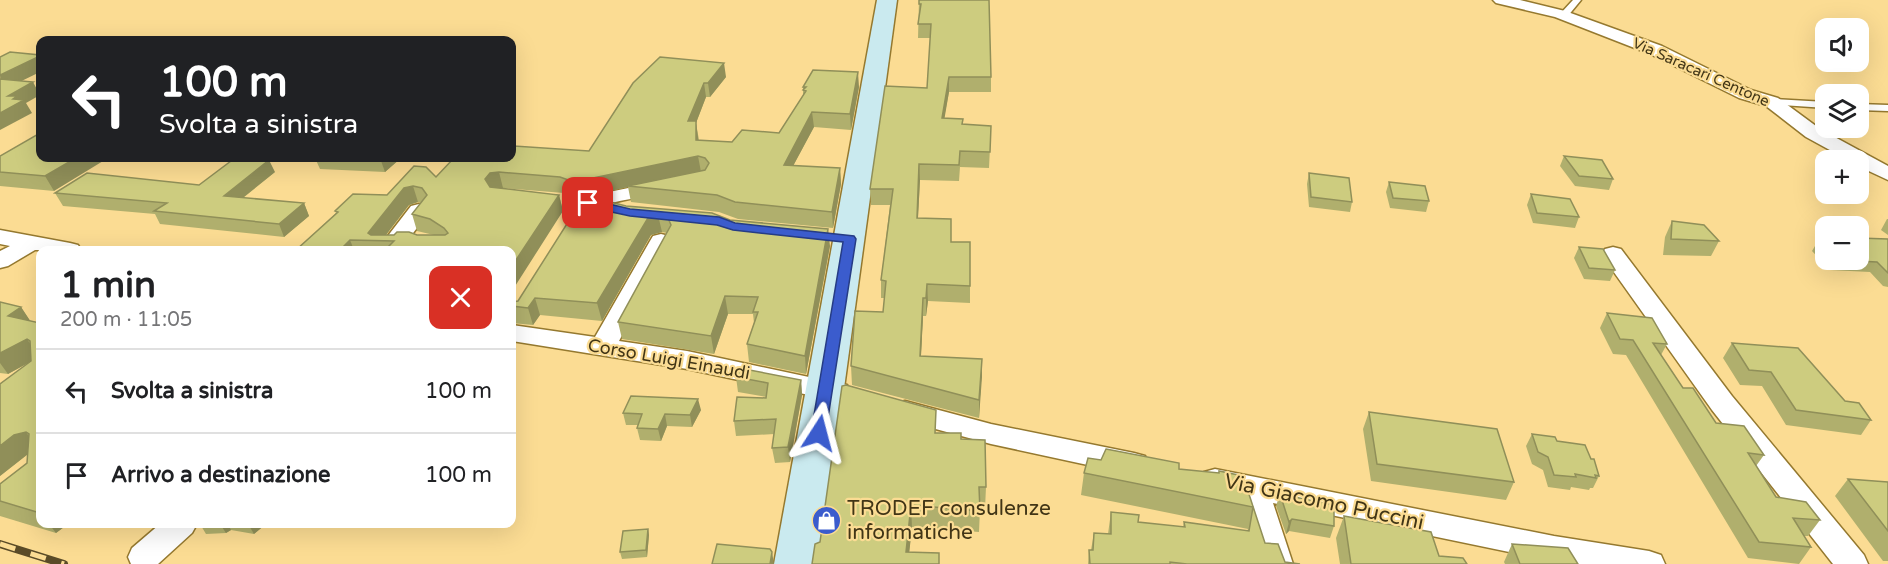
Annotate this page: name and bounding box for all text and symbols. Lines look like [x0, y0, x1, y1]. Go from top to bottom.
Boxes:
map controls [1815, 18, 1869, 270]
button: sound [1815, 18, 1869, 72]
street label: Via Saracari Centone [1630, 34, 1772, 110]
text: 100 m [159, 57, 288, 108]
icon: left [60, 60, 138, 138]
button: layers [1815, 84, 1869, 138]
text: Svolta a sinistra [159, 108, 358, 141]
button: + [1815, 150, 1869, 204]
pin [562, 177, 613, 228]
icon: arrive [571, 186, 604, 219]
button: − [1815, 216, 1869, 270]
text: 1 min [60, 264, 156, 307]
button: close [429, 266, 492, 329]
text: 200 m · 11:05 [60, 308, 192, 332]
street label: Corso Luigi Einaudi [586, 334, 752, 384]
icon: left [60, 375, 93, 408]
text: Svolta a sinistra [111, 378, 273, 404]
text: 100 m [425, 378, 492, 404]
position arrow [787, 401, 851, 465]
icon: arrive [60, 459, 93, 492]
text: Arrivo a destinazione [111, 462, 330, 488]
text: 100 m [425, 462, 492, 488]
street label: Via Giacomo Puccini [1222, 469, 1426, 535]
place label: TRODEF consulenze informatiche [847, 496, 1051, 545]
shop icon: TRODEF consulenze informatiche [810, 504, 842, 536]

